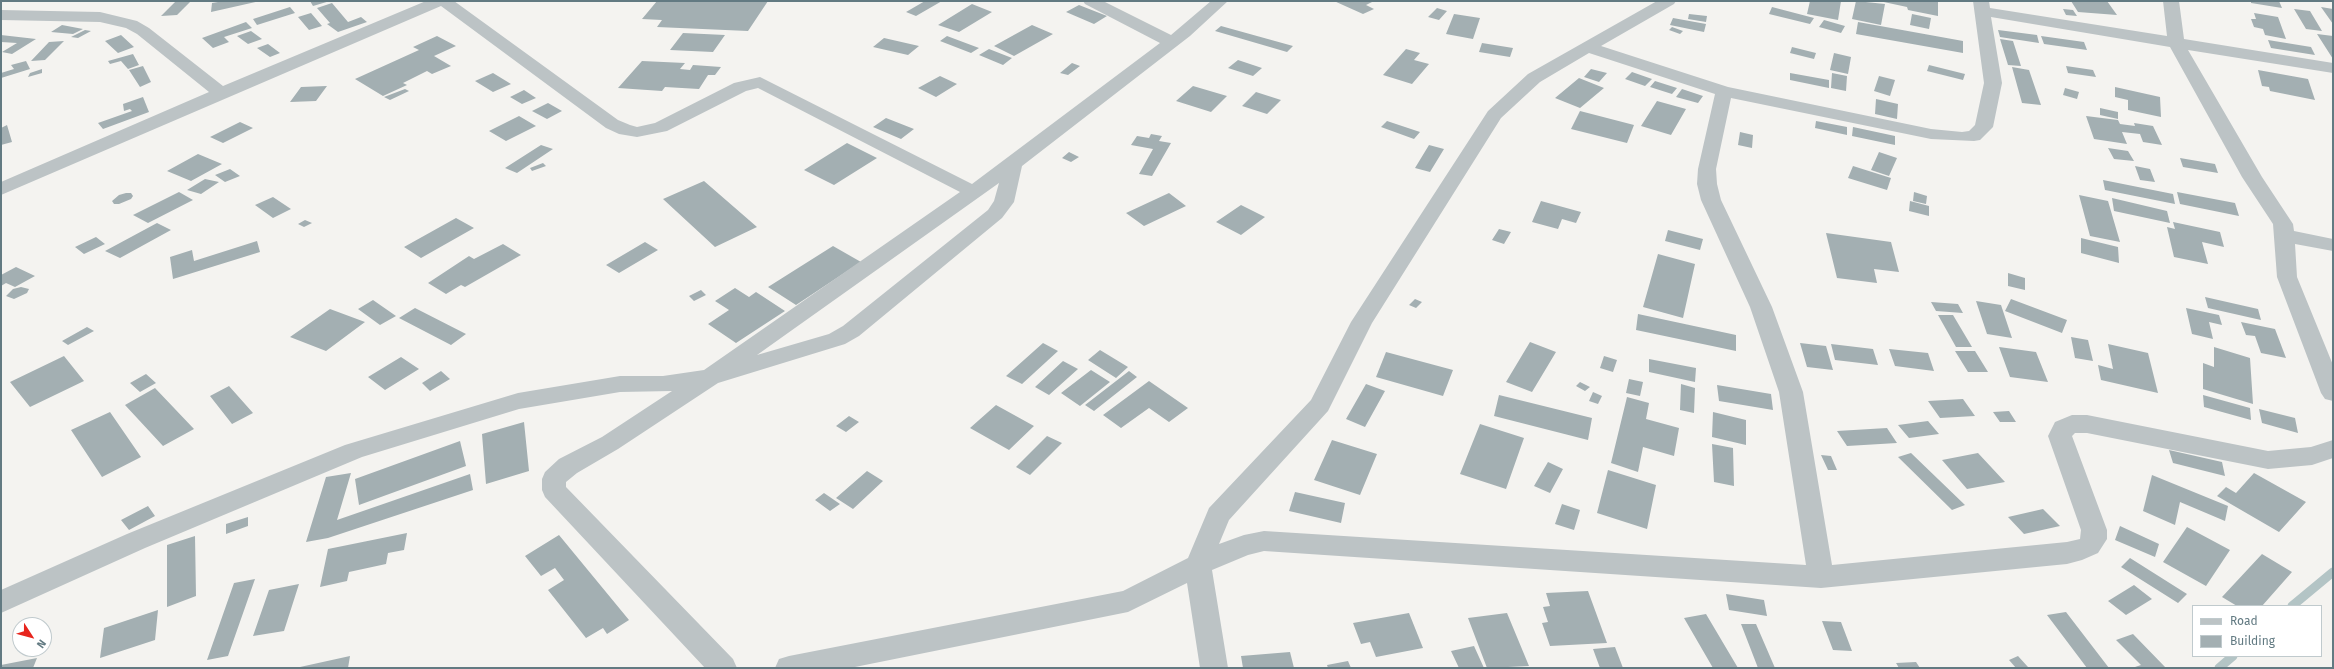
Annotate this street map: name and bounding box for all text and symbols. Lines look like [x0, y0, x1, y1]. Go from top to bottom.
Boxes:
legend [2192, 605, 2322, 657]
text: Road [2230, 614, 2258, 628]
north arrow [12, 617, 52, 657]
text: Building [2230, 634, 2275, 648]
text: N [34, 637, 49, 651]

